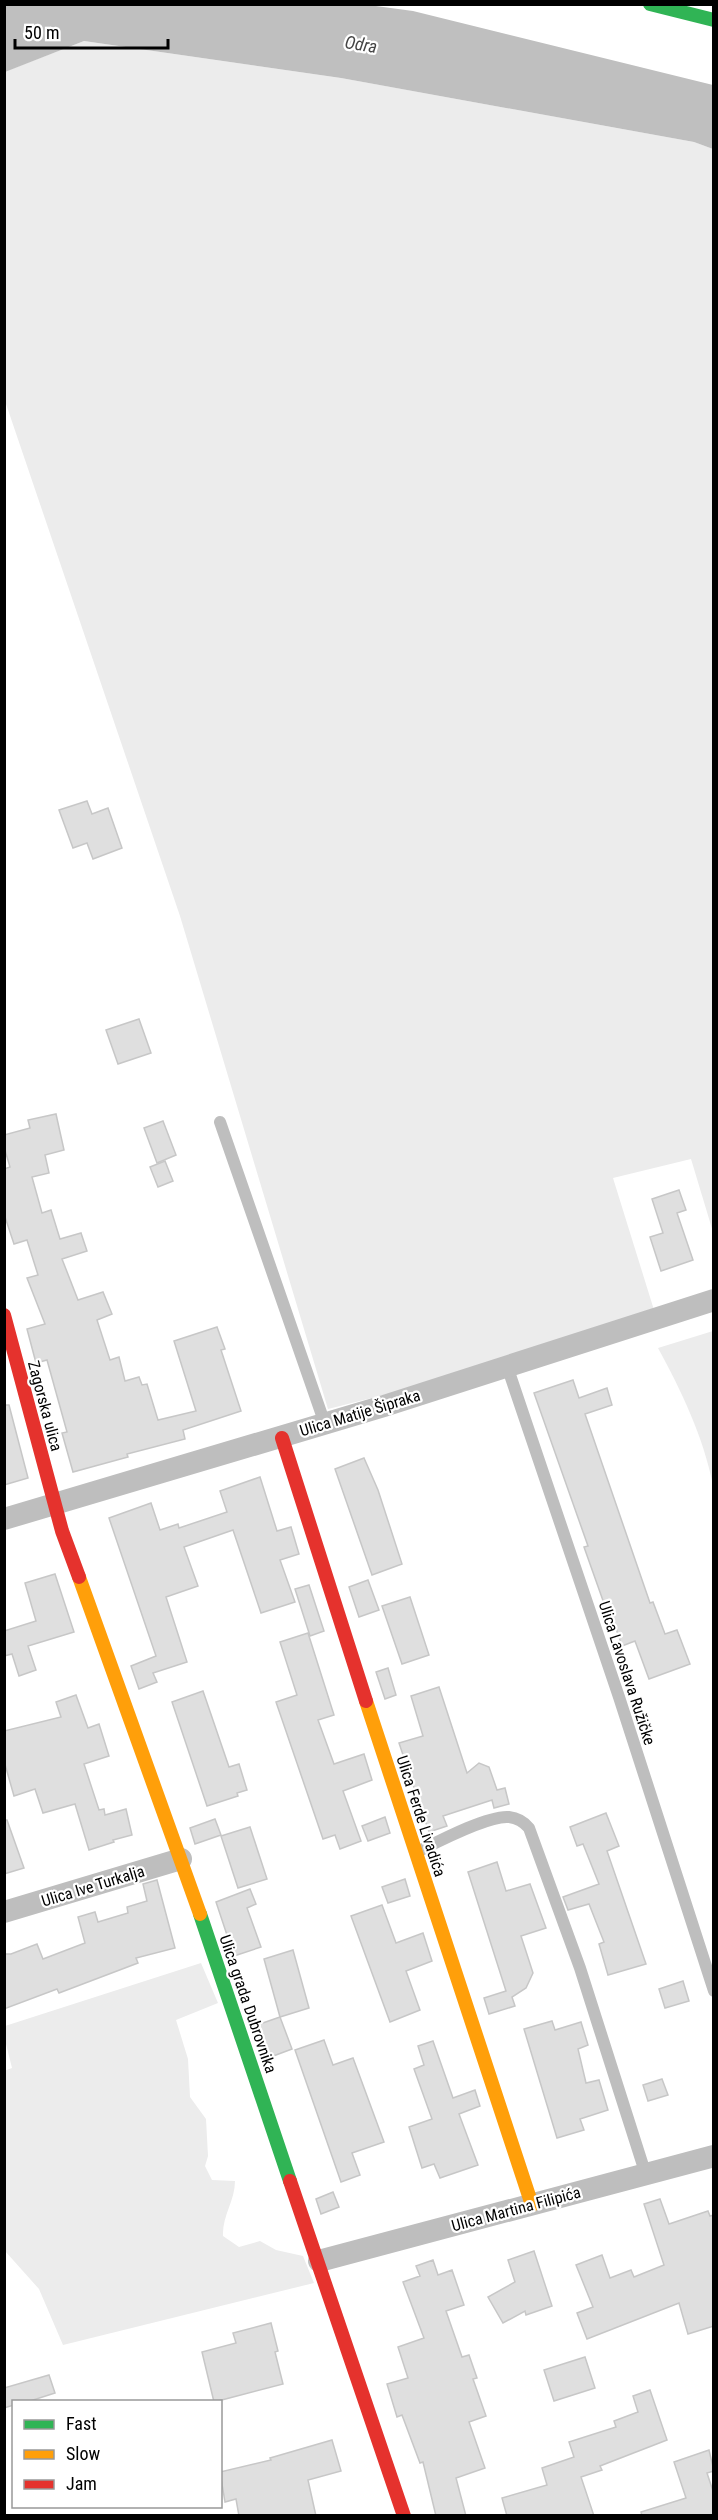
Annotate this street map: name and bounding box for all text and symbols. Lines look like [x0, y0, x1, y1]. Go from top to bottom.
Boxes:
scale bar [15, 12, 168, 50]
text: 50 m [24, 22, 59, 43]
water label: Odra [343, 31, 379, 57]
street label: Zagorska ulica [24, 1359, 66, 1453]
street label: Ulica Matije Šipraka [297, 1386, 423, 1440]
street label: Ulica Lavoslava Ružičke [595, 1599, 659, 1747]
street label: Ulica Ferde Livadića [392, 1753, 450, 1879]
street label: Ulica Ive Turkalja [39, 1861, 147, 1911]
street label: Ulica grada Dubrovnika [215, 1932, 281, 2076]
street label: Ulica Martina Filipića [449, 2183, 583, 2235]
legend [12, 2400, 222, 2508]
text: Fast [66, 2413, 97, 2434]
text: Slow [66, 2443, 101, 2464]
text: Jam [66, 2473, 97, 2494]

